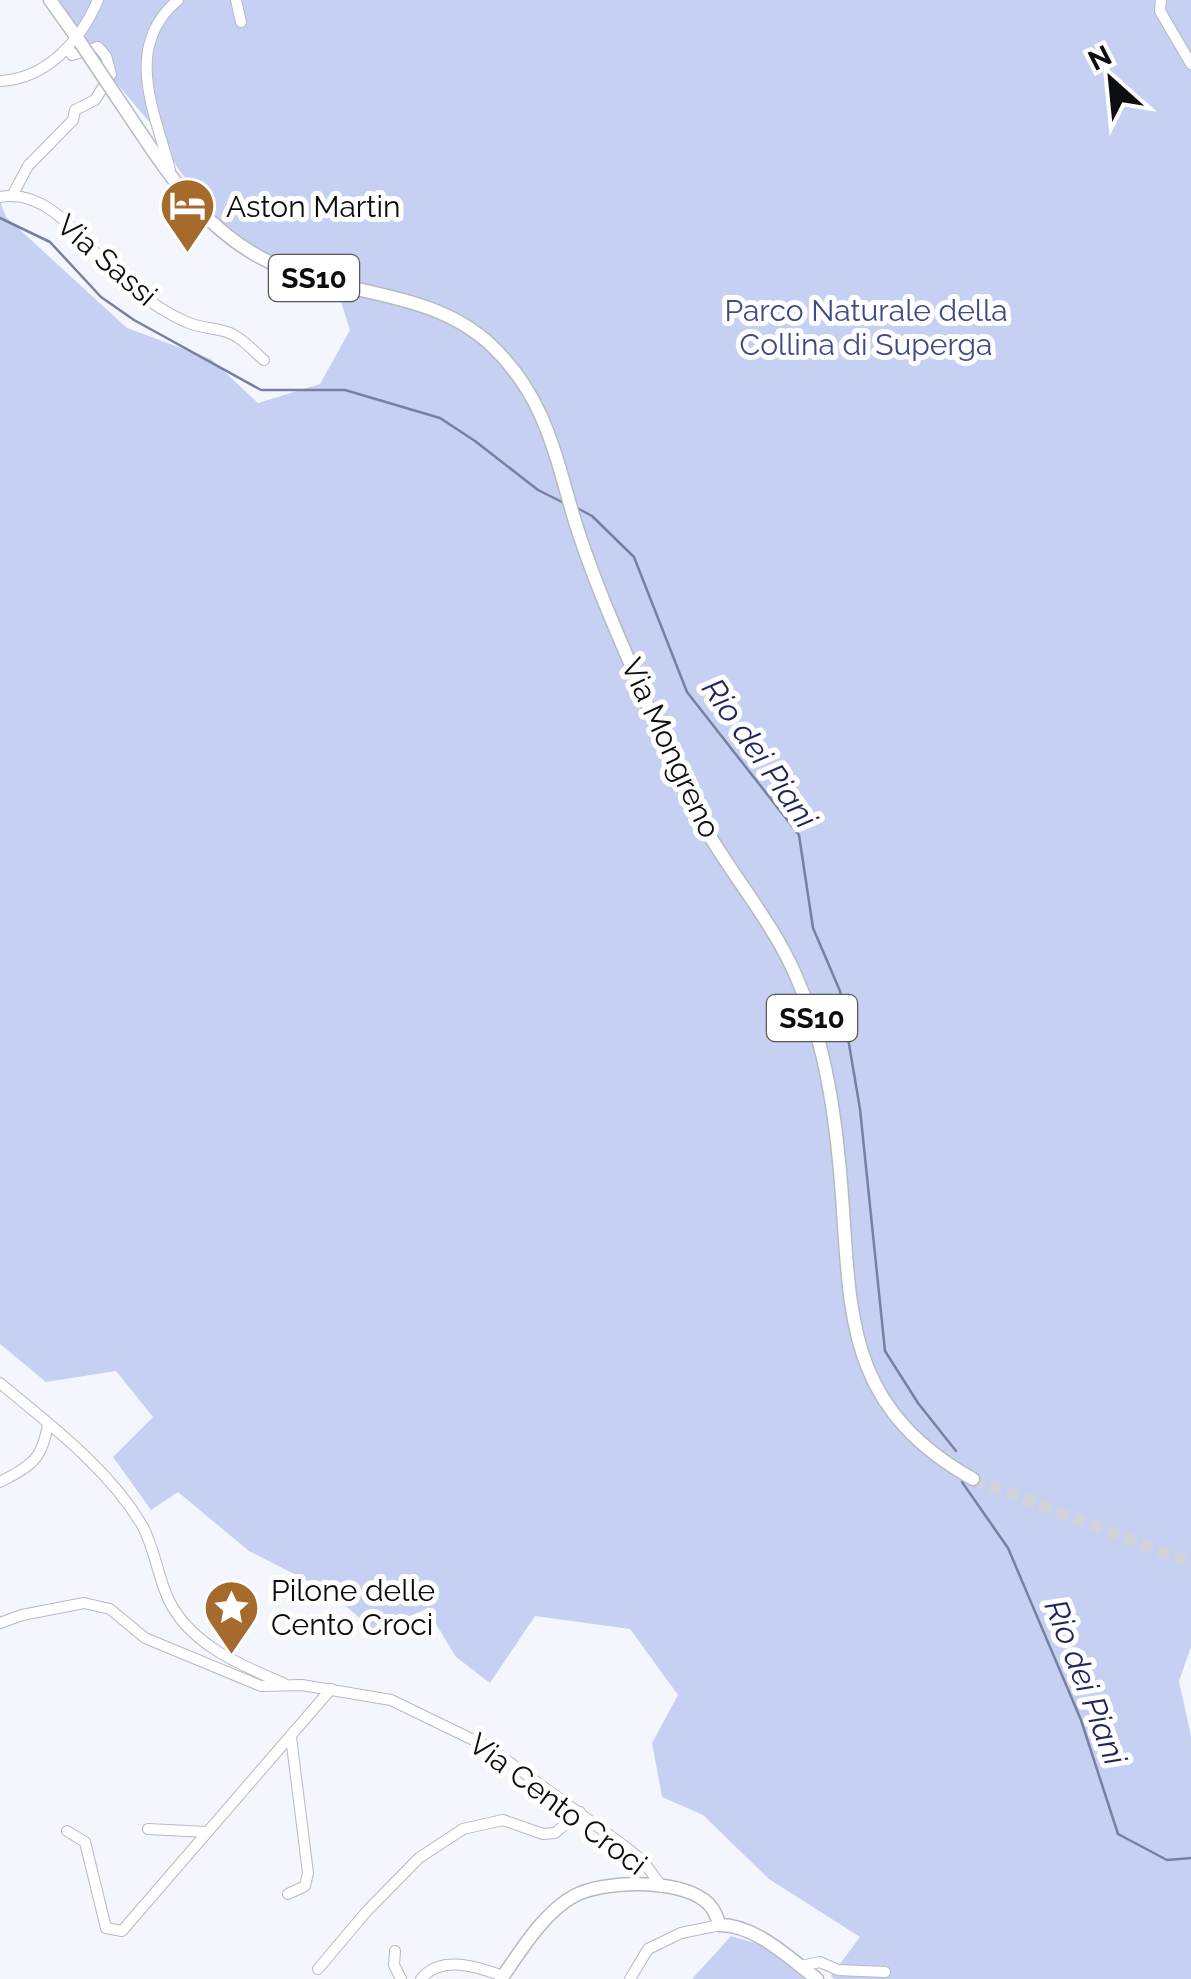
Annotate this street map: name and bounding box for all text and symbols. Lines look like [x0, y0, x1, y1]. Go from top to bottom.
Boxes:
north arrow [1061, 30, 1161, 130]
text: N [1083, 39, 1117, 78]
hotel icon: Aston Martin [157, 176, 217, 255]
place label: Aston Martin [226, 189, 400, 224]
street label: Via Sassi [50, 207, 164, 313]
road number: SS10 [269, 255, 359, 301]
park label: Parco Naturale della Collina di Superga [725, 293, 1008, 362]
street label: Via Mongreno [614, 653, 728, 843]
water label: Rio dei Piani [695, 671, 826, 836]
road number: SS10 [767, 995, 857, 1041]
place label: Pilone delle Cento Croci [271, 1573, 435, 1642]
place icon: Pilone delle Cento Croci [202, 1577, 262, 1656]
water label: Rio dei Piani [1038, 1594, 1135, 1771]
street label: Via Cento Croci [462, 1726, 654, 1882]

